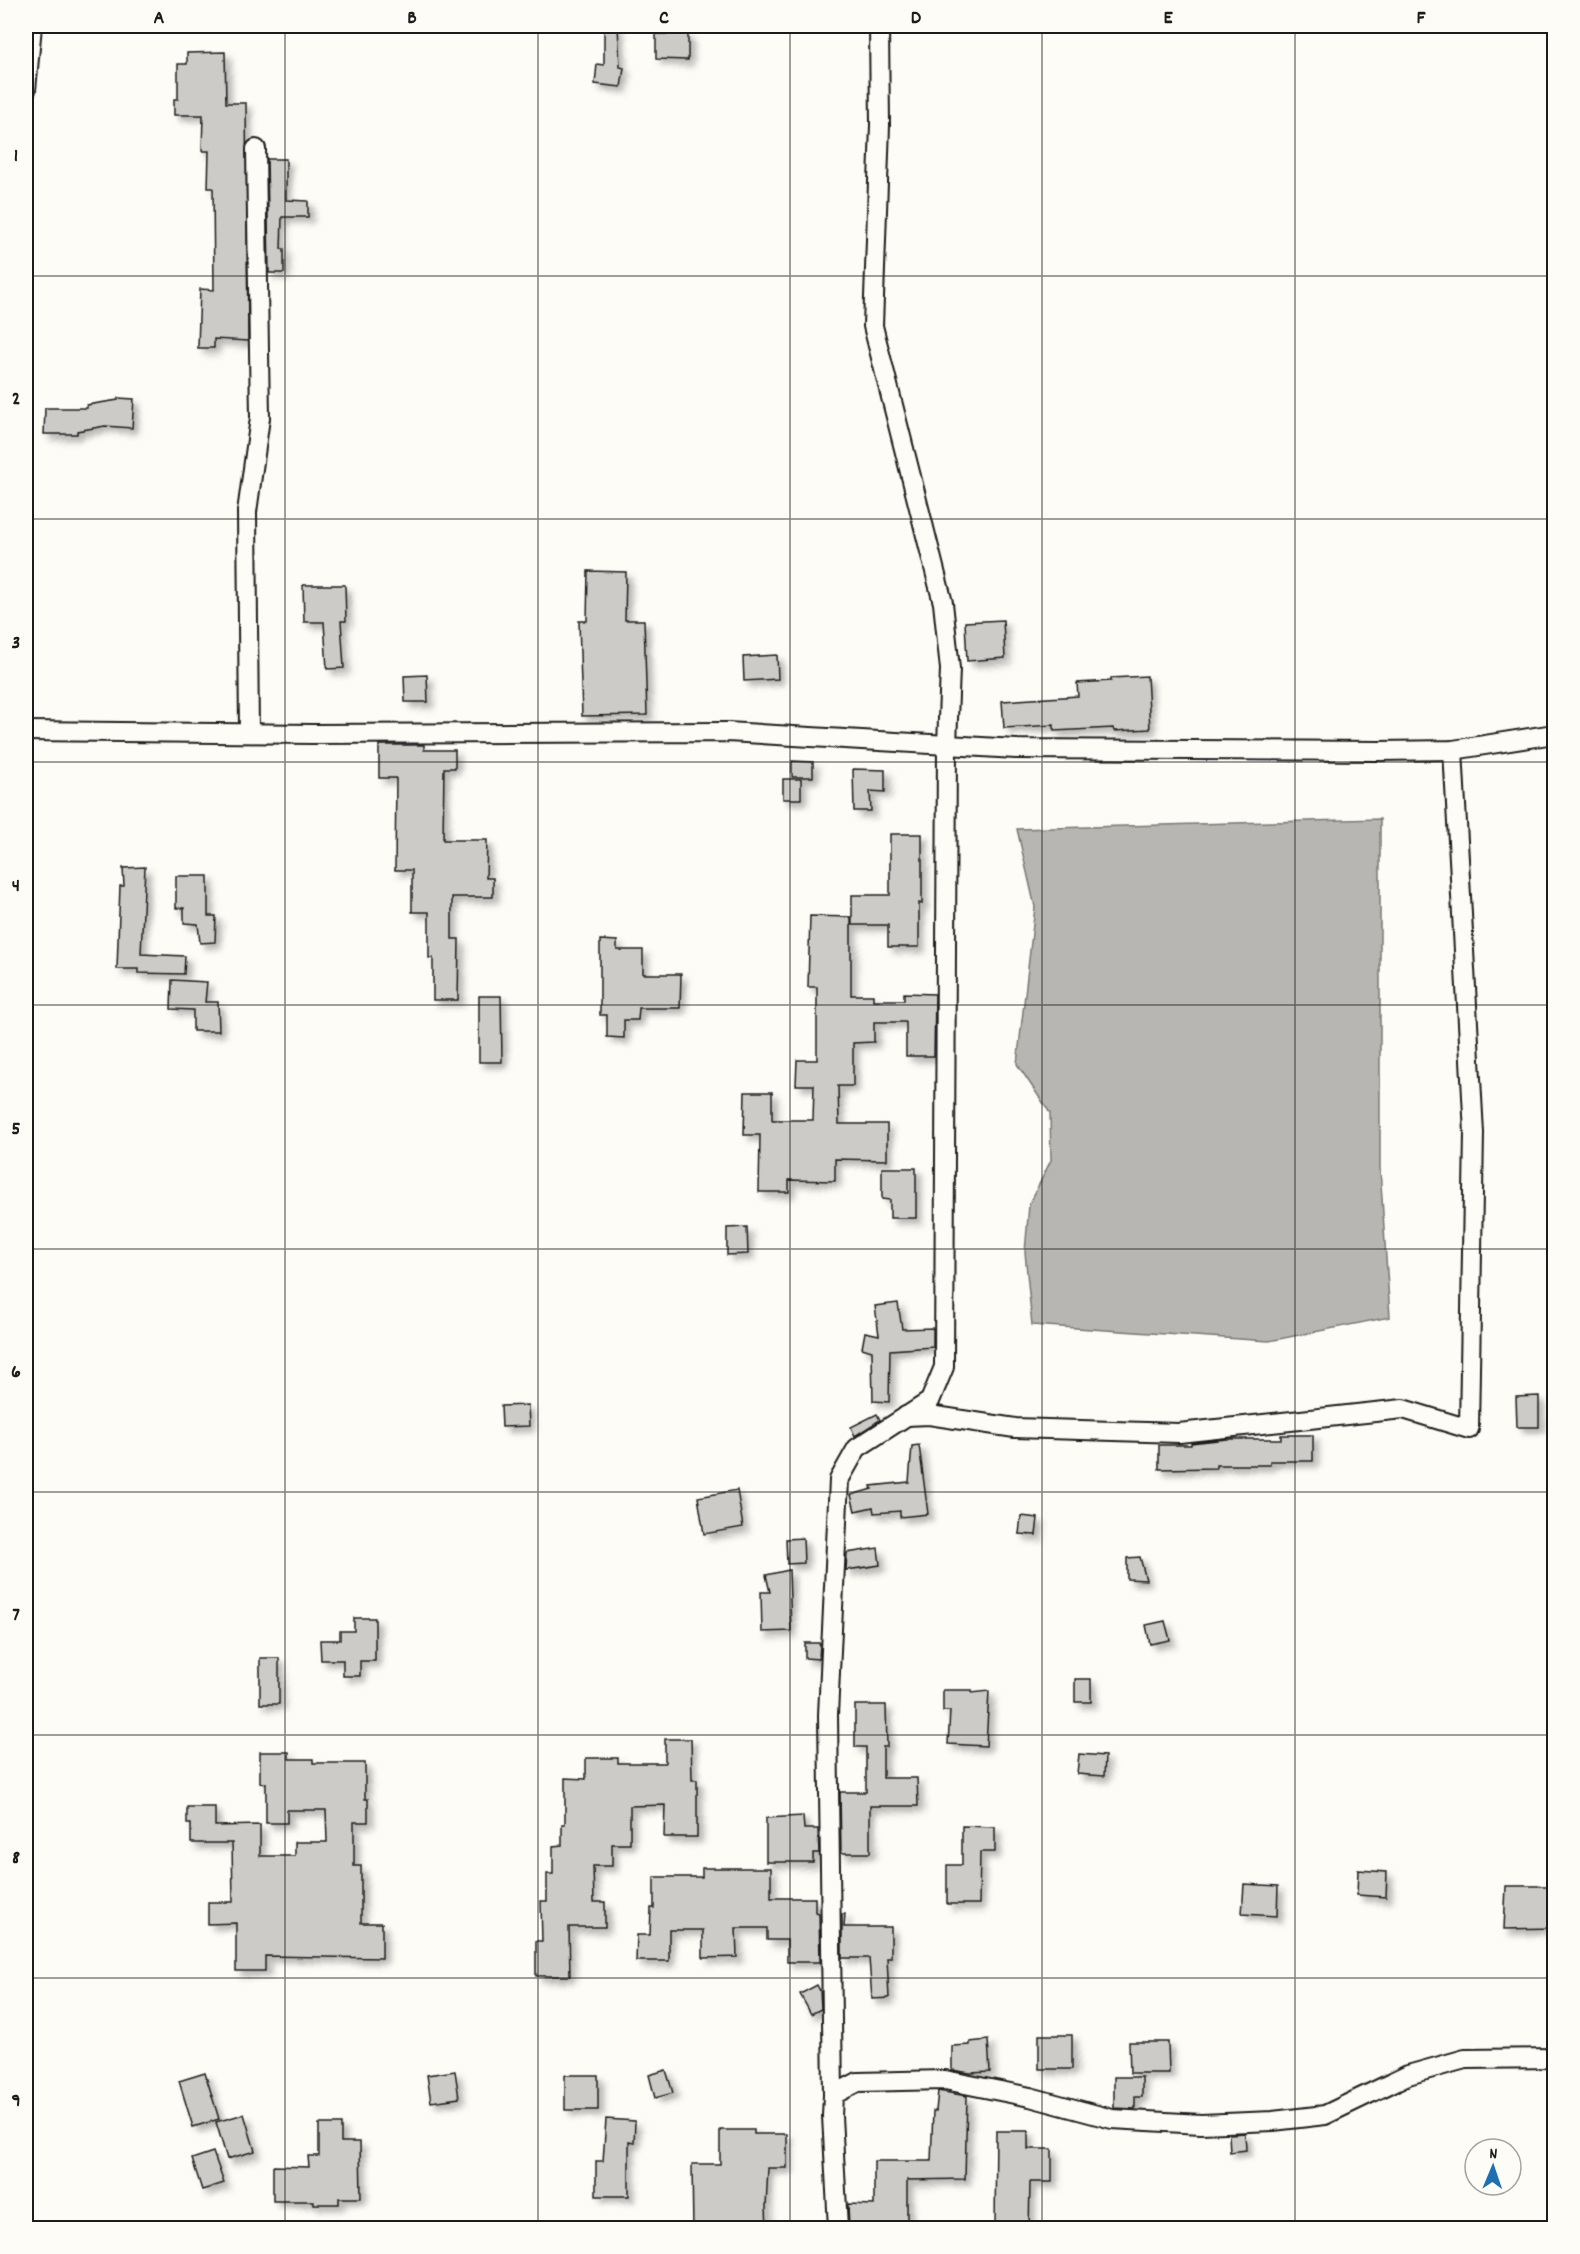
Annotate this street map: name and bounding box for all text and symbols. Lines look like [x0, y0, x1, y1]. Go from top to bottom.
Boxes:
text: A [154, 5, 165, 33]
text: B [407, 5, 417, 33]
text: C [659, 5, 669, 33]
text: D [911, 5, 922, 33]
text: E [1163, 5, 1173, 33]
text: F [1417, 5, 1427, 33]
text: 1 [14, 143, 18, 171]
text: 2 [12, 386, 20, 414]
text: 3 [12, 630, 20, 658]
text: 4 [12, 873, 20, 901]
text: 5 [11, 1116, 21, 1144]
text: 6 [11, 1359, 21, 1387]
text: 7 [12, 1602, 20, 1630]
text: 8 [12, 1845, 20, 1873]
text: 9 [11, 2088, 21, 2116]
north arrow [1463, 2137, 1523, 2197]
text: N [1489, 2143, 1498, 2166]

